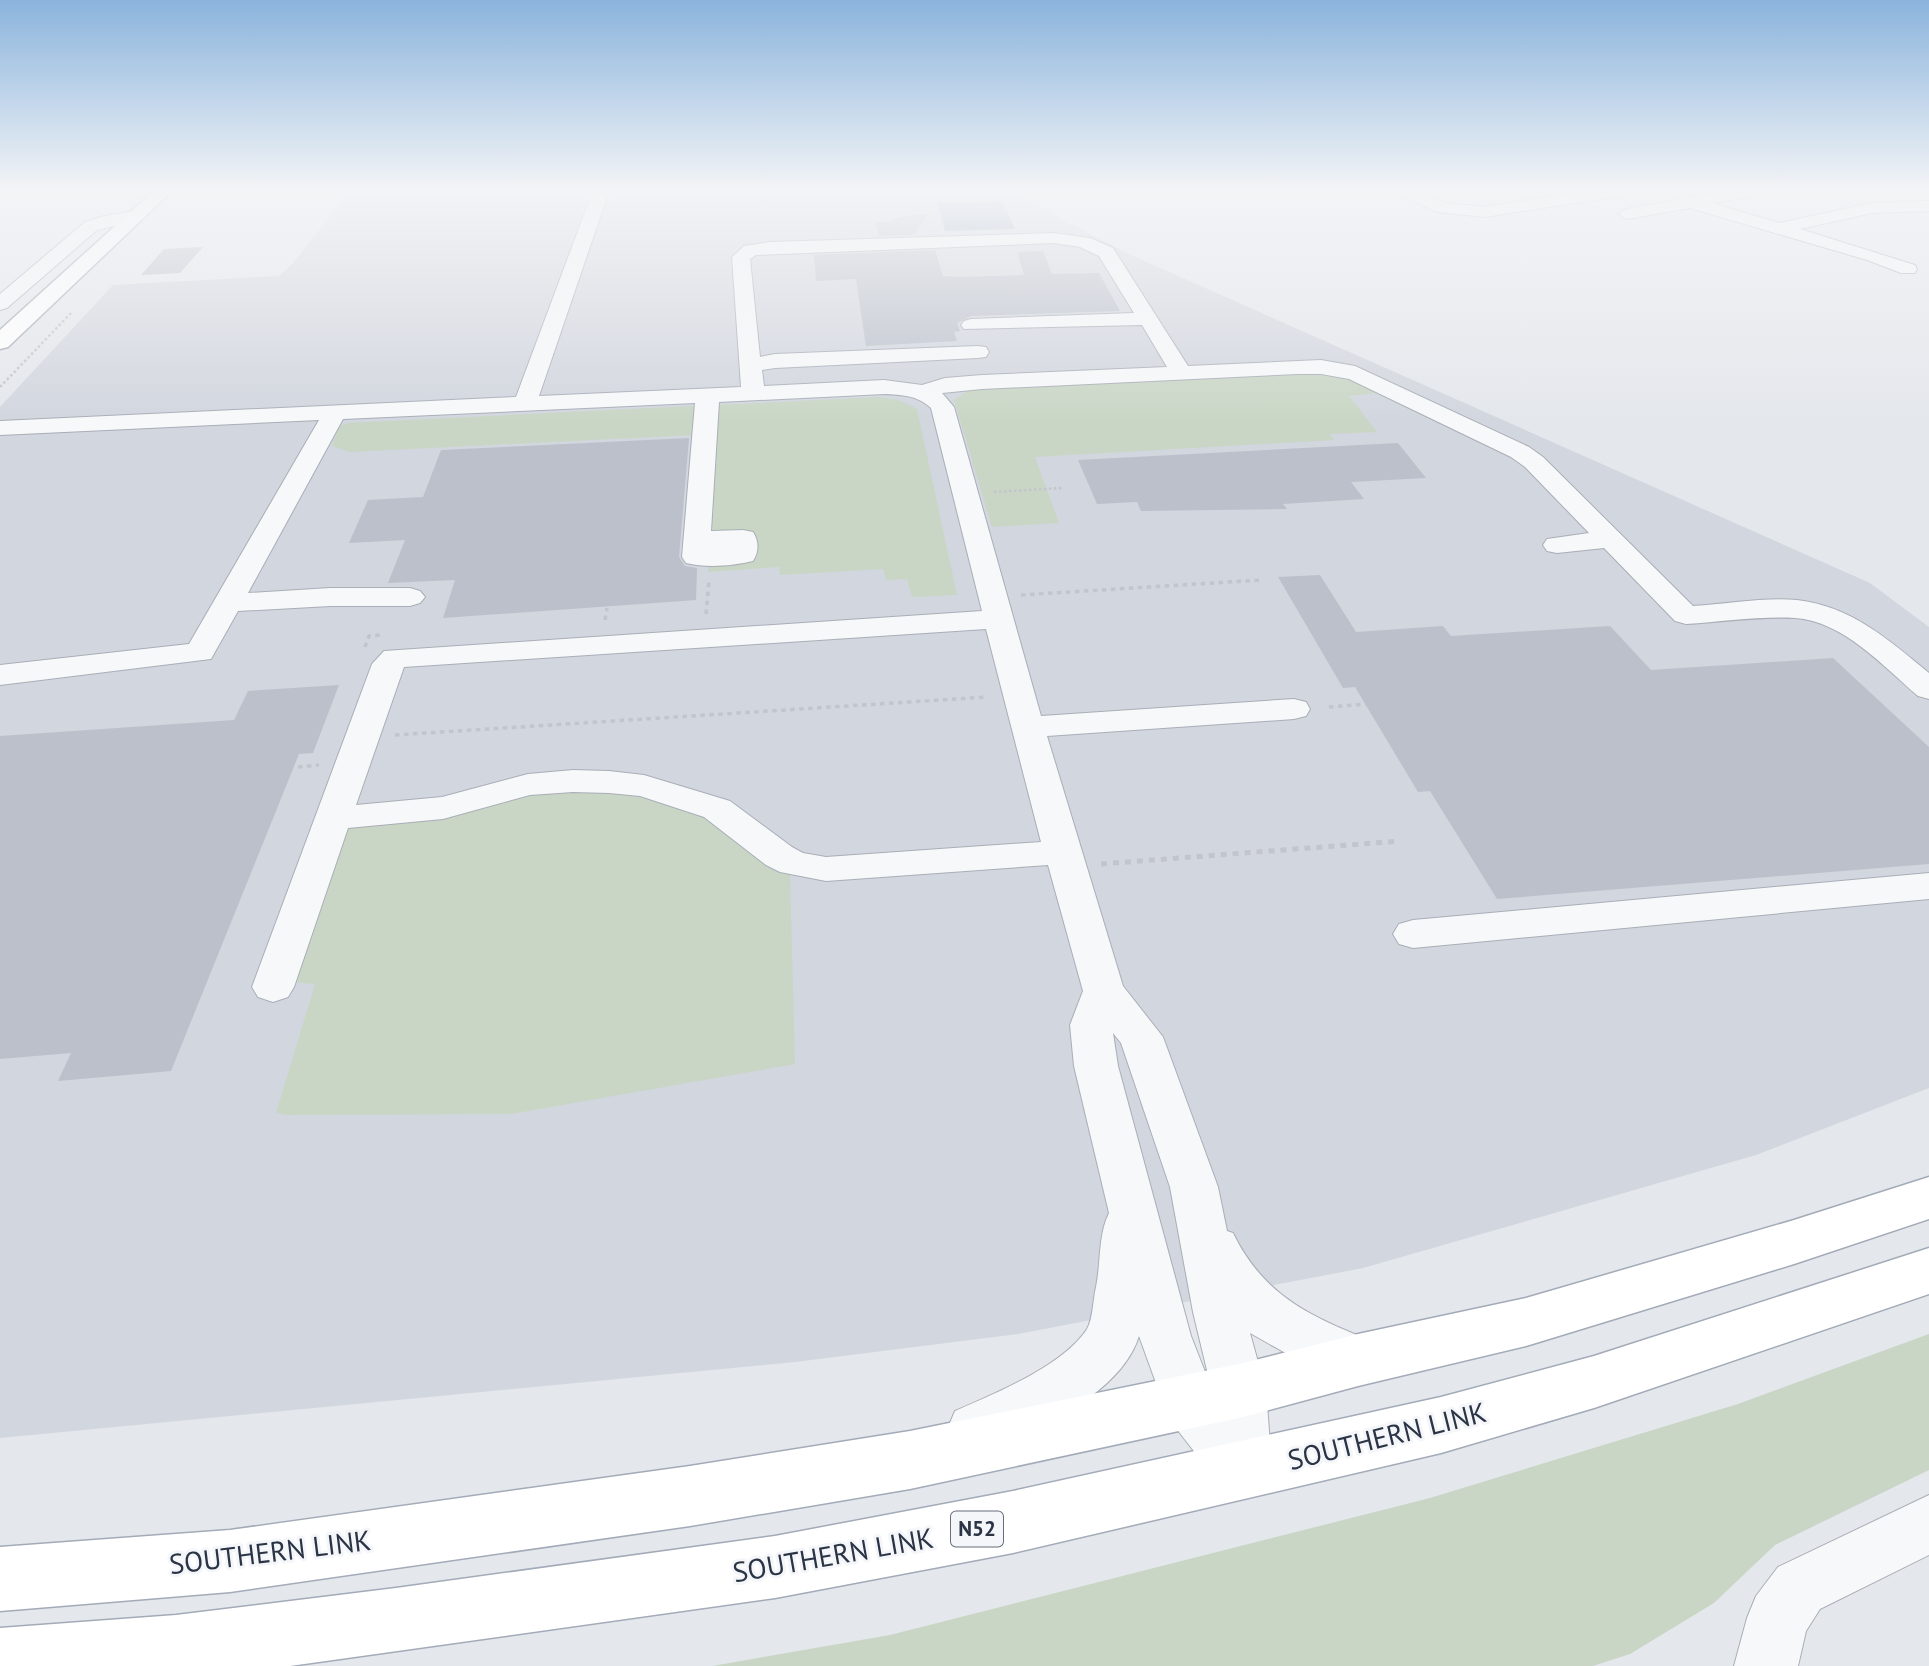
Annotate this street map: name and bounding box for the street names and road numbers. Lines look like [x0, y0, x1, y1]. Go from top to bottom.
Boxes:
street label: SOUTHERN LINK [1284, 1393, 1490, 1478]
road number: N52 [951, 1512, 1003, 1546]
street label: SOUTHERN LINK [730, 1519, 936, 1590]
street label: SOUTHERN LINK [167, 1521, 373, 1582]

